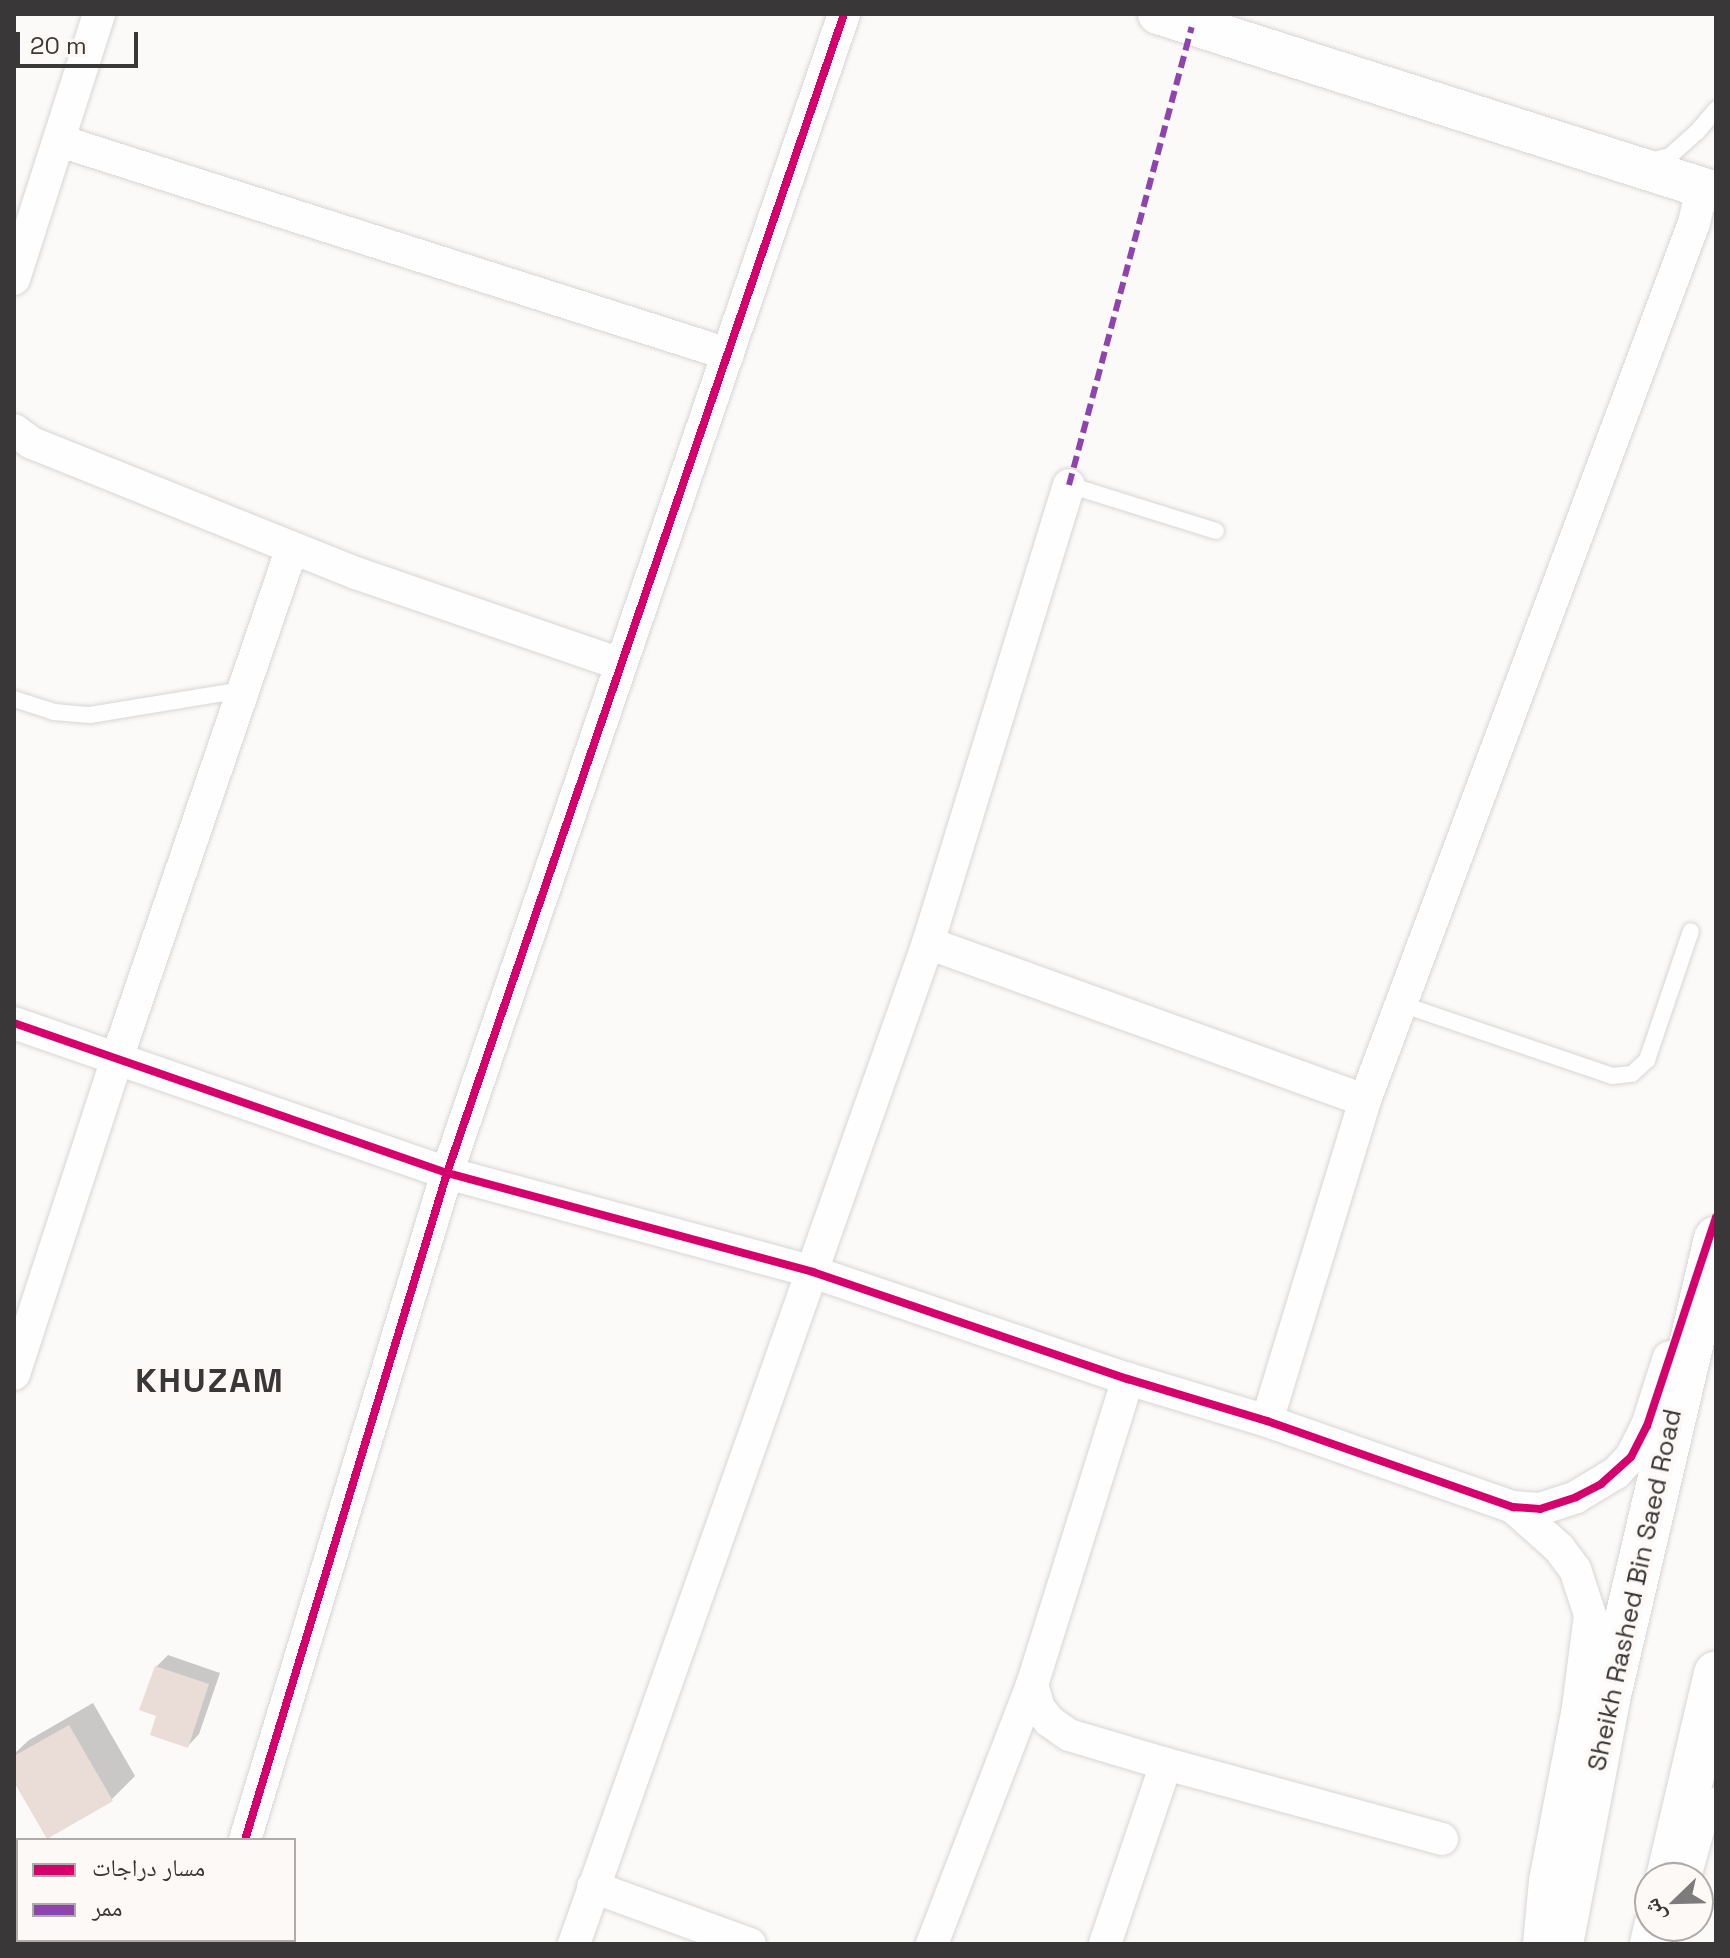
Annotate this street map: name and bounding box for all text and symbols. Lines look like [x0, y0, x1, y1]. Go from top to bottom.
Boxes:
scale bar [20, 16, 142, 66]
text: 20 m [30, 30, 87, 61]
district label: KHUZAM [135, 1361, 285, 1401]
street label: Sheikh Rashed Bin Saed Road [1581, 1406, 1689, 1774]
legend [16, 1838, 296, 1942]
text: مسار دراجات [92, 1852, 205, 1883]
north arrow [1634, 1862, 1714, 1942]
text: ممر [92, 1892, 123, 1923]
text: ش [1636, 1894, 1671, 1927]

